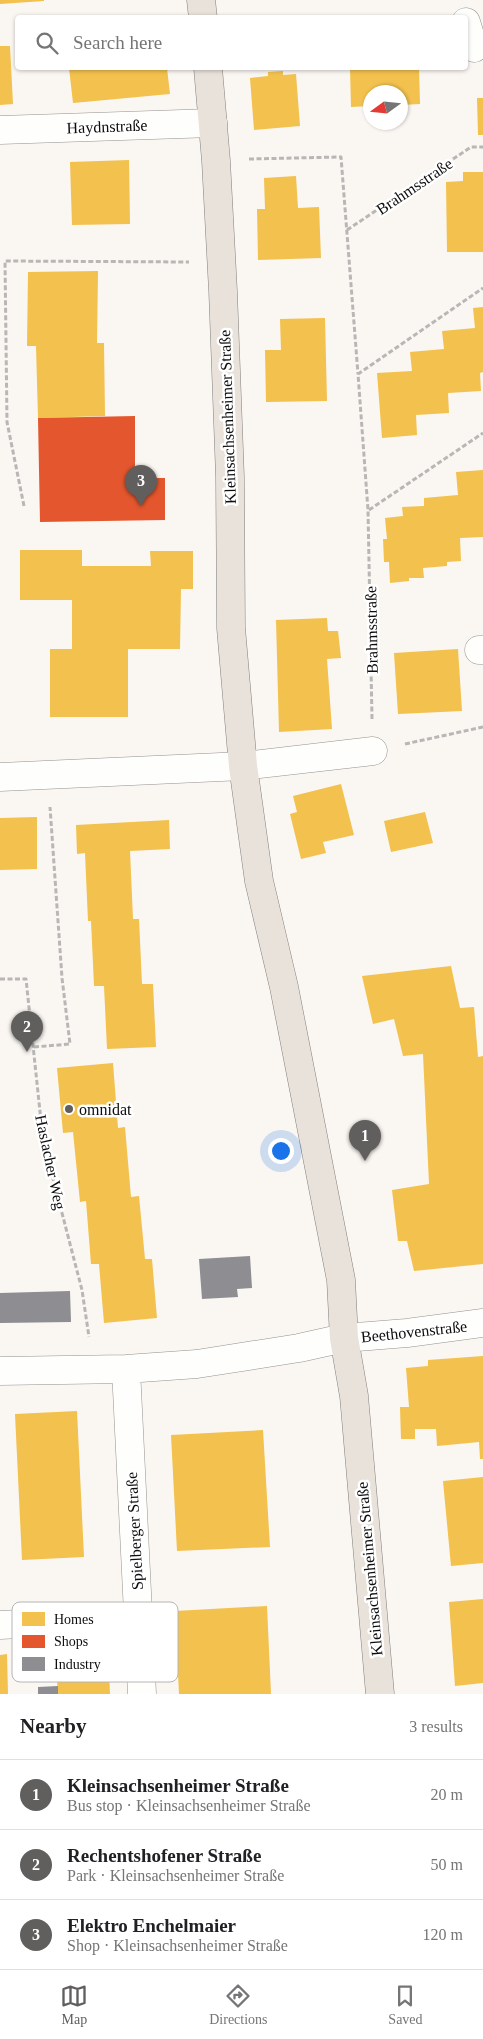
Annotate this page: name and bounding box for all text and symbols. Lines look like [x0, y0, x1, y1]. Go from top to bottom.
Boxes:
search box [15, 15, 468, 70]
icon: search [33, 29, 61, 57]
text: Search here [73, 32, 162, 53]
north arrow [363, 85, 408, 130]
street label: Haydnstraße [66, 117, 148, 137]
street label: Brahmsstraße [373, 155, 456, 218]
street label: Kleinsachsenheimer Straße [216, 329, 239, 505]
pin: 3 [125, 465, 157, 506]
street label: Brahmsstraße [362, 586, 381, 674]
pin: 2 [11, 1011, 43, 1052]
place label: omnidat [79, 1101, 132, 1118]
marker: omnidat [63, 1103, 75, 1115]
street label: Haslacher Weg [31, 1113, 69, 1211]
pin: 1 [349, 1120, 381, 1161]
your location [268, 1138, 294, 1164]
street label: Beethovenstraße [360, 1317, 468, 1346]
street label: Spielberger Straße [123, 1471, 147, 1591]
street label: Kleinsachsenheimer Straße [353, 1481, 386, 1657]
legend [12, 1602, 178, 1682]
text: Homes [54, 1612, 94, 1627]
text: Shops [54, 1634, 88, 1649]
text: Industry [54, 1657, 101, 1672]
text: Nearby [20, 1714, 87, 1738]
text: 3 results [409, 1718, 463, 1735]
text: Kleinsachsenheimer Straße [67, 1775, 289, 1796]
text: 1 [32, 1786, 40, 1803]
text: 20 m [431, 1786, 463, 1803]
text: Bus stop · Kleinsachsenheimer Straße [67, 1797, 311, 1814]
text: Rechentshofener Straße [67, 1845, 261, 1866]
text: 2 [32, 1856, 40, 1873]
text: 50 m [431, 1856, 463, 1873]
text: Park · Kleinsachsenheimer Straße [67, 1867, 284, 1884]
text: Elektro Enchelmaier [67, 1915, 236, 1936]
text: 3 [32, 1926, 40, 1943]
text: 120 m [423, 1926, 463, 1943]
text: Shop · Kleinsachsenheimer Straße [67, 1937, 288, 1954]
tab: Map [60, 1982, 88, 2028]
tab: Directions [209, 1982, 268, 2028]
tab: Saved [388, 1982, 423, 2028]

